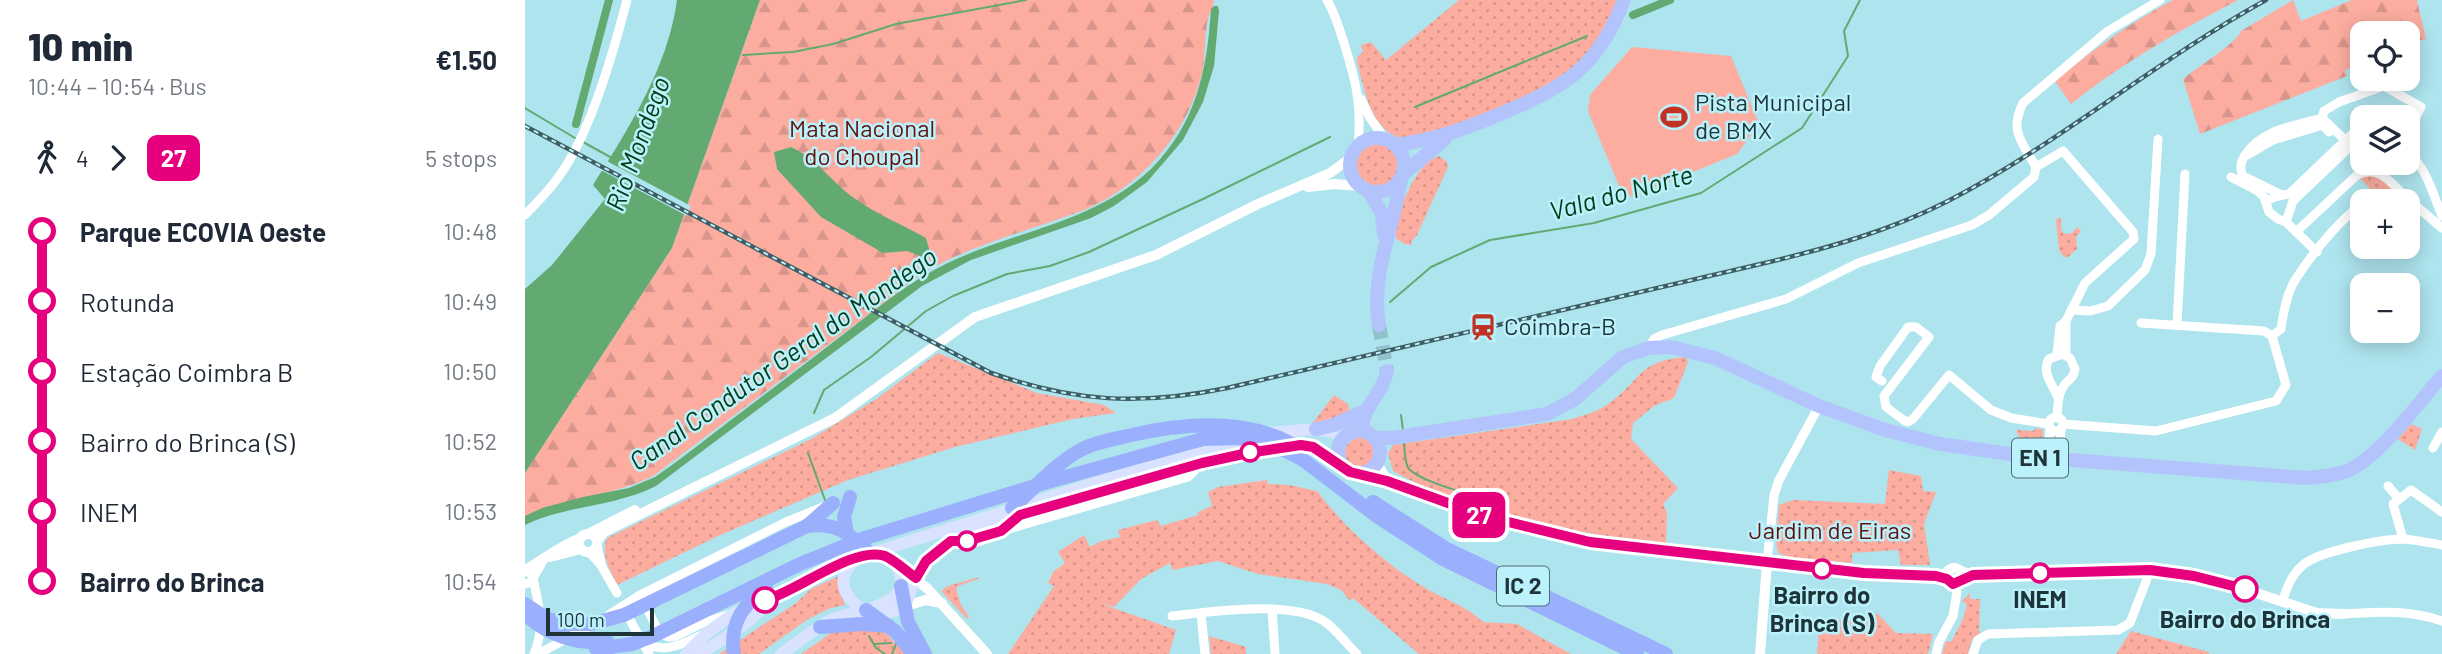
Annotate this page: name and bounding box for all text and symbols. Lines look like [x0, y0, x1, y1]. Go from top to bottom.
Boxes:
map controls [2350, 21, 2420, 343]
button: locate [2350, 21, 2420, 91]
text: 10 min [28, 23, 133, 69]
text: €1.50 [435, 44, 497, 75]
text: 10:44 – 10:54 · Bus [28, 72, 207, 100]
water label: Rio Mondego [598, 72, 675, 215]
place label: Pista Municipal de BMX [1695, 87, 1851, 144]
sports icon: Pista Municipal de BMX [1659, 102, 1689, 132]
button: layers [2350, 105, 2420, 175]
park label: Mata Nacional do Choupal [789, 113, 935, 170]
icon: walk [28, 139, 66, 177]
icon: forward [99, 139, 137, 177]
text: 27 [161, 143, 186, 172]
text: 4 [76, 144, 89, 172]
text: 5 stops [425, 144, 497, 172]
water label: Vala do Norte [1545, 158, 1696, 226]
button: + [2350, 189, 2420, 259]
text: Parque ECOVIA Oeste [80, 216, 326, 247]
text: 10:48 [444, 217, 497, 245]
water label: Canal Condutor Geral do Mondego [622, 240, 942, 476]
button: − [2350, 273, 2420, 343]
text: Rotunda [80, 286, 175, 317]
text: 10:49 [444, 287, 497, 315]
place label: Coimbra-B [1504, 311, 1616, 340]
station icon: Coimbra-B [1468, 312, 1498, 342]
text: Estação Coimbra B [80, 356, 293, 387]
text: 10:50 [443, 357, 497, 385]
text: Bairro do Brinca (S) [80, 426, 295, 457]
text: 10:52 [444, 427, 497, 455]
road number: EN 1 [2012, 438, 2068, 478]
unlabelled marker [1240, 442, 1260, 462]
line badge: 27 [1447, 492, 1511, 538]
text: INEM [80, 496, 138, 527]
text: 10:53 [444, 497, 497, 525]
text: 27 [1466, 500, 1492, 529]
park label: Jardim de Eiras [1749, 515, 1911, 544]
unlabelled marker [957, 531, 977, 551]
marker: Bairro do Brinca (S) [1812, 559, 1832, 579]
marker: INEM [2030, 563, 2050, 583]
text: Bairro do Brinca [80, 566, 265, 597]
road number: IC 2 [1497, 566, 1549, 606]
text: 10:54 [444, 567, 497, 595]
marker: Bairro do Brinca [2232, 576, 2258, 602]
place label: Bairro do Brinca (S) [1770, 580, 1875, 637]
place label: INEM [2013, 584, 2067, 613]
unlabelled marker [752, 587, 778, 613]
place label: Bairro do Brinca [2160, 604, 2330, 633]
scale bar [546, 605, 655, 637]
text: 100 m [557, 608, 605, 631]

